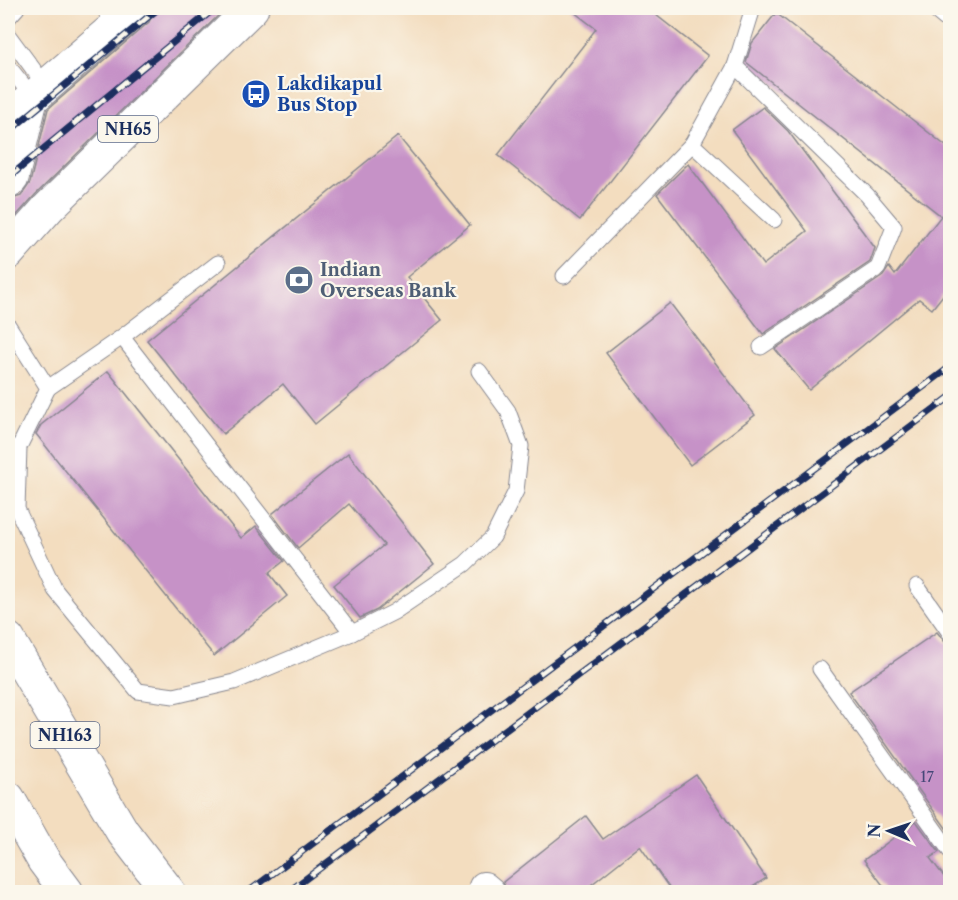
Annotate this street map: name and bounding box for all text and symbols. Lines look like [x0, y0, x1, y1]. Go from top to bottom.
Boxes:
place label: Lakdikapul Bus Stop [277, 73, 382, 116]
bus stop icon: Lakdikapul Bus Stop [240, 78, 272, 110]
road number: NH65 [98, 116, 158, 142]
place label: Indian Overseas Bank [320, 259, 457, 302]
bank icon: Indian Overseas Bank [283, 264, 315, 296]
road number: NH163 [31, 722, 100, 748]
house number: 17 [920, 767, 934, 786]
north arrow [859, 801, 919, 861]
text: N [864, 823, 884, 838]

